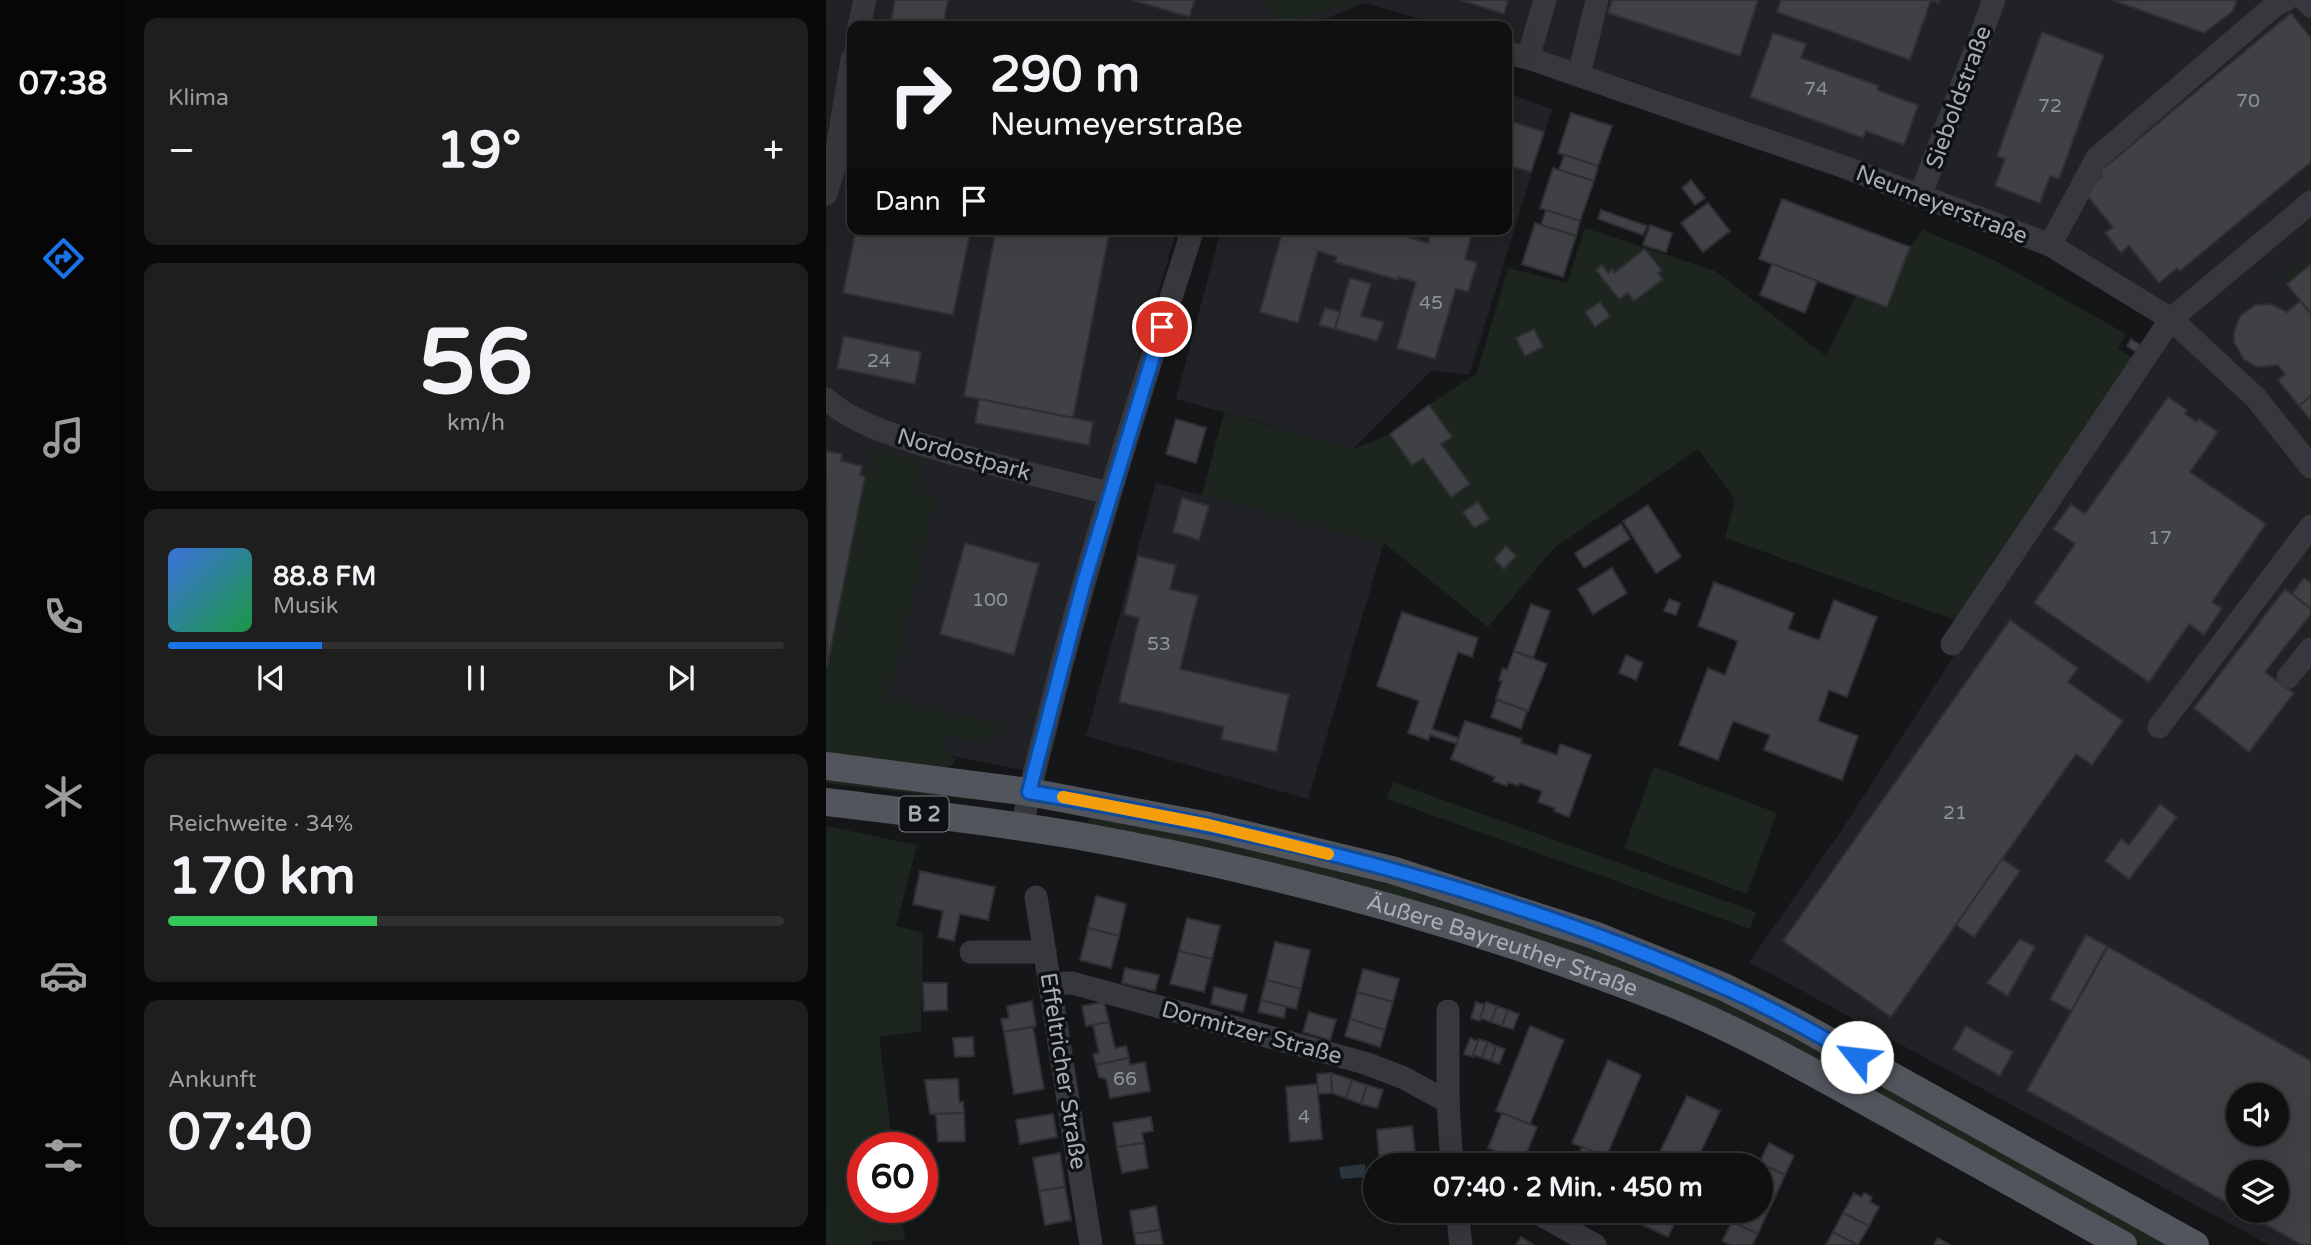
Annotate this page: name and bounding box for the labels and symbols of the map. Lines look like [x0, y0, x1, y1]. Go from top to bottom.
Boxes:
street label: Sieboldstraße [1920, 22, 1998, 173]
house number: 74 [1804, 78, 1828, 100]
house number: 70 [2236, 90, 2260, 112]
house number: 72 [2038, 95, 2062, 117]
street label: Neumeyerstraße [1852, 159, 2031, 251]
house number: 45 [1419, 292, 1443, 314]
pin [1132, 297, 1192, 357]
house number: 24 [867, 350, 891, 372]
street label: Nordostpark [894, 423, 1034, 487]
house number: 17 [2148, 527, 2172, 549]
house number: 100 [972, 589, 1008, 611]
house number: 53 [1147, 633, 1171, 655]
road number: B 2 [900, 796, 948, 832]
house number: 21 [1943, 802, 1967, 824]
street label: Äußere Bayreuther Straße [1363, 889, 1642, 1003]
street label: Effeltricher Straße [1034, 971, 1092, 1172]
street label: Dormitzer Straße [1158, 995, 1345, 1071]
position arrow [1820, 1020, 1894, 1094]
house number: 66 [1113, 1068, 1137, 1090]
house number: 4 [1298, 1106, 1310, 1128]
speed limit sign: 60 [847, 1132, 938, 1223]

